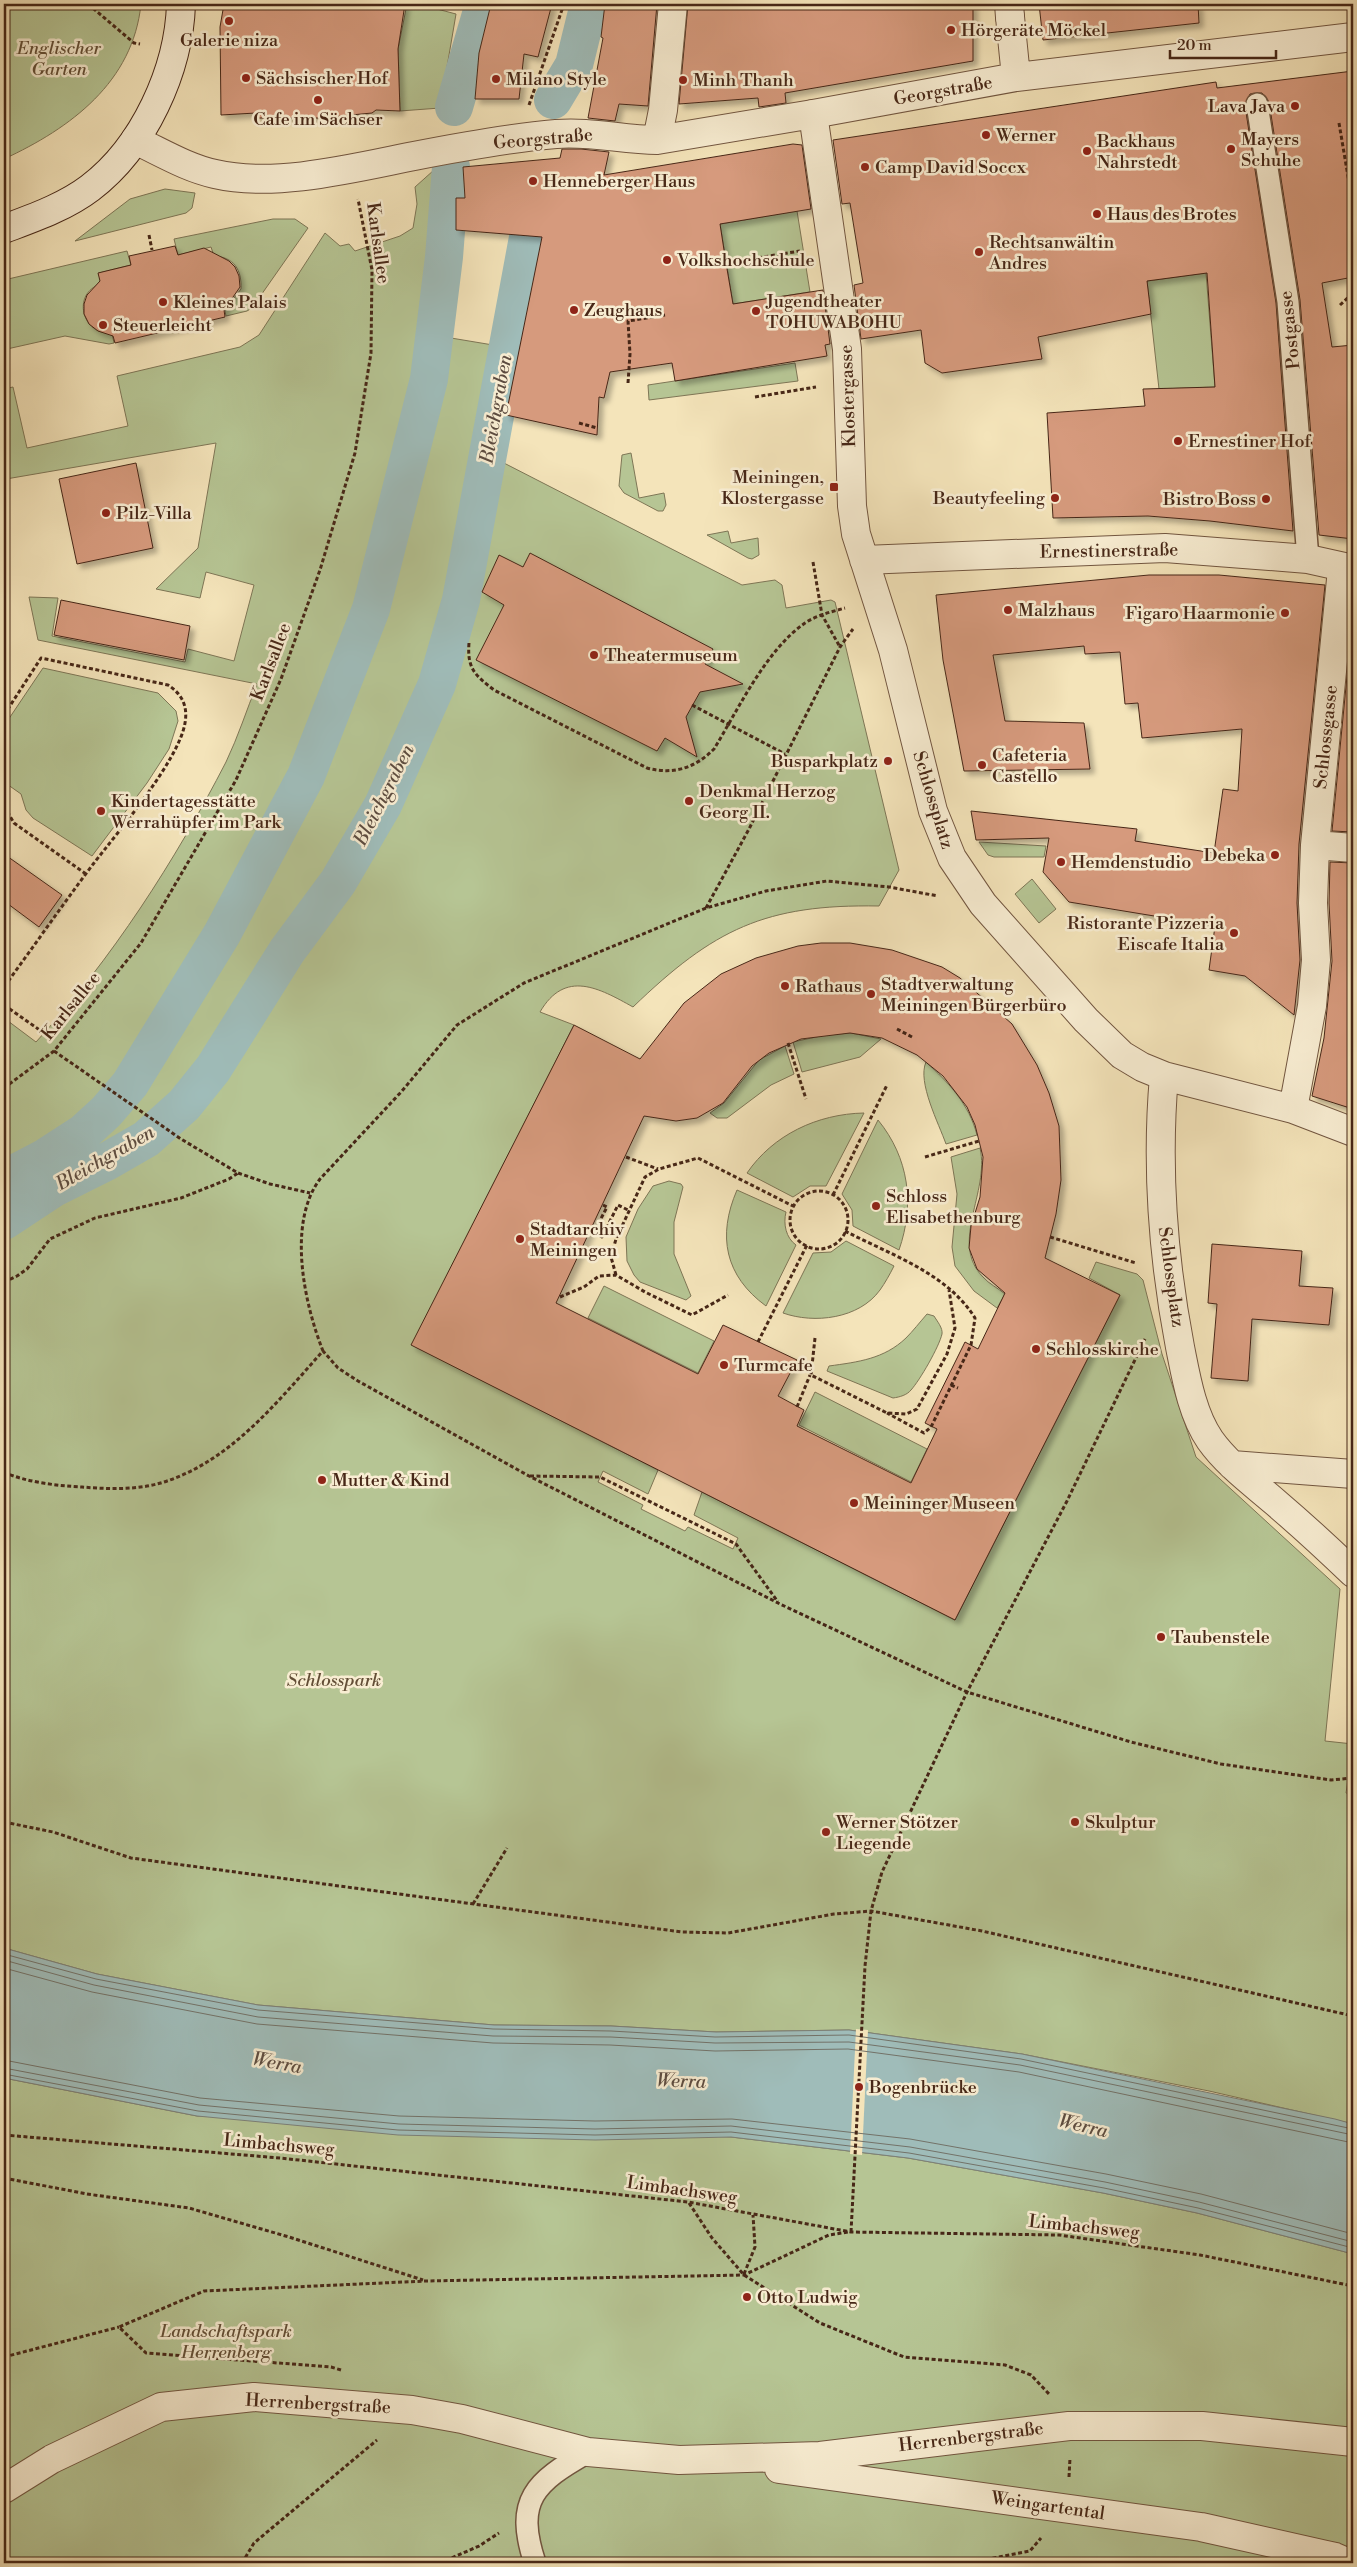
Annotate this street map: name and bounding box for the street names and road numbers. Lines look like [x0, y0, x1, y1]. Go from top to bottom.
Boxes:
street label: Georgstraße [892, 71, 994, 111]
street label: Georgstraße [492, 123, 594, 155]
street label: Karlsallee [361, 201, 395, 285]
street label: Postgasse [1274, 290, 1306, 370]
street label: Klostergasse [835, 344, 861, 448]
street label: Ernestinerstraße [1039, 538, 1179, 564]
street label: Karlsallee [246, 620, 296, 704]
street label: Schlossgasse [1309, 684, 1343, 790]
street label: Schlossplatz [907, 748, 959, 852]
street label: Karlsallee [36, 967, 106, 1045]
street label: Schlossplatz [1153, 1225, 1189, 1329]
street label: Limbachsweg [222, 2129, 336, 2161]
street label: Limbachsweg [625, 2171, 740, 2209]
street label: Limbachsweg [1027, 2210, 1141, 2244]
street label: Herrenbergstraße [245, 2389, 391, 2419]
street label: Herrenbergstraße [897, 2417, 1045, 2457]
street label: Weingartental [989, 2486, 1107, 2525]

